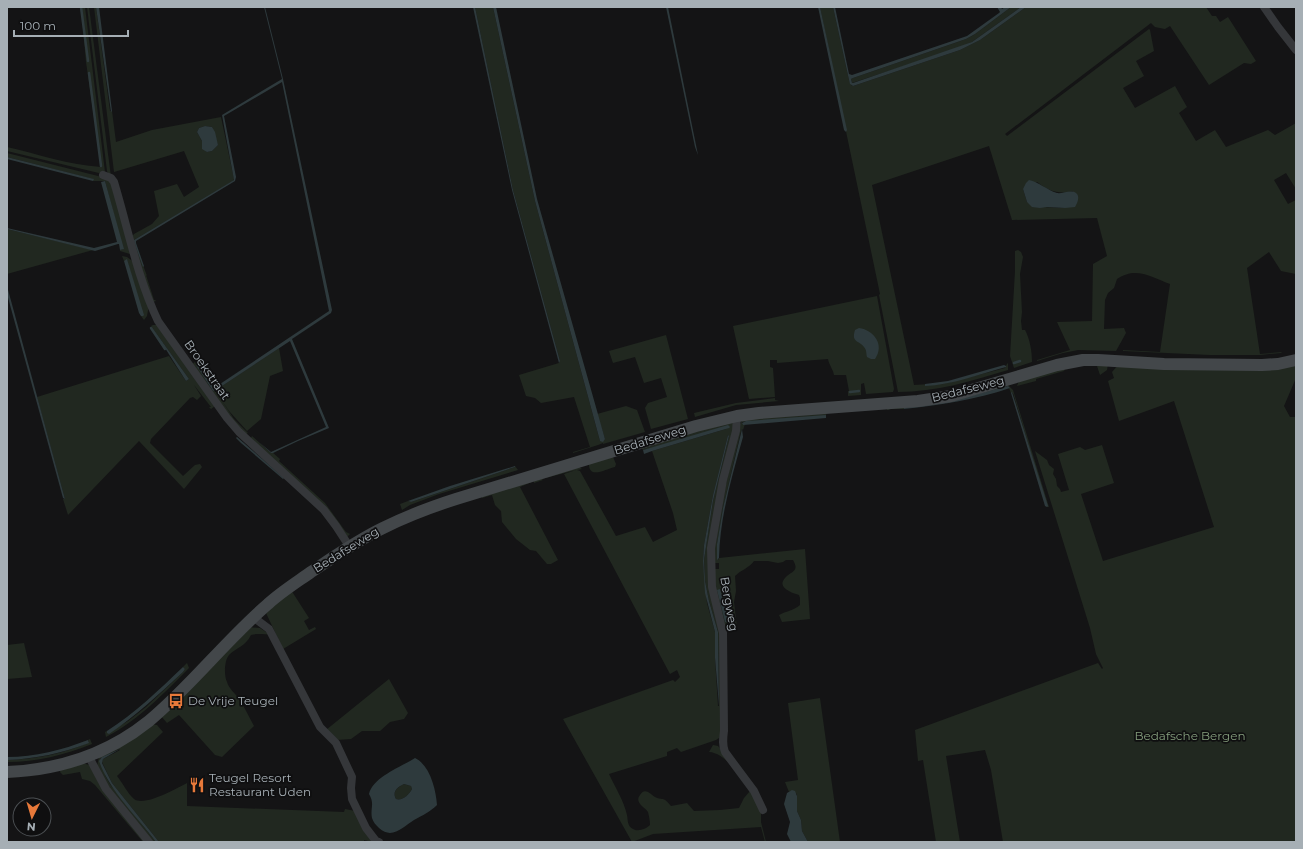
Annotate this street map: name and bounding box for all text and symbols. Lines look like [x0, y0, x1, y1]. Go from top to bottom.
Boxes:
scale bar [14, 12, 128, 38]
text: 100 m [20, 18, 56, 33]
street label: Broekstraat [181, 337, 234, 403]
street label: Bedafseweg [930, 372, 1006, 405]
street label: Bedafseweg [612, 421, 688, 458]
street label: Bedafseweg [310, 524, 381, 576]
street label: Bergweg [717, 576, 742, 632]
bus stop icon: De Vrije Teugel [167, 692, 185, 710]
place label: De Vrije Teugel [188, 693, 278, 708]
park label: Bedafsche Bergen [1134, 728, 1246, 743]
place label: Teugel Resort Restaurant Uden [209, 770, 311, 799]
restaurant icon: Teugel Resort Restaurant Uden [188, 776, 206, 794]
north arrow [12, 797, 52, 837]
text: N [26, 820, 36, 834]

